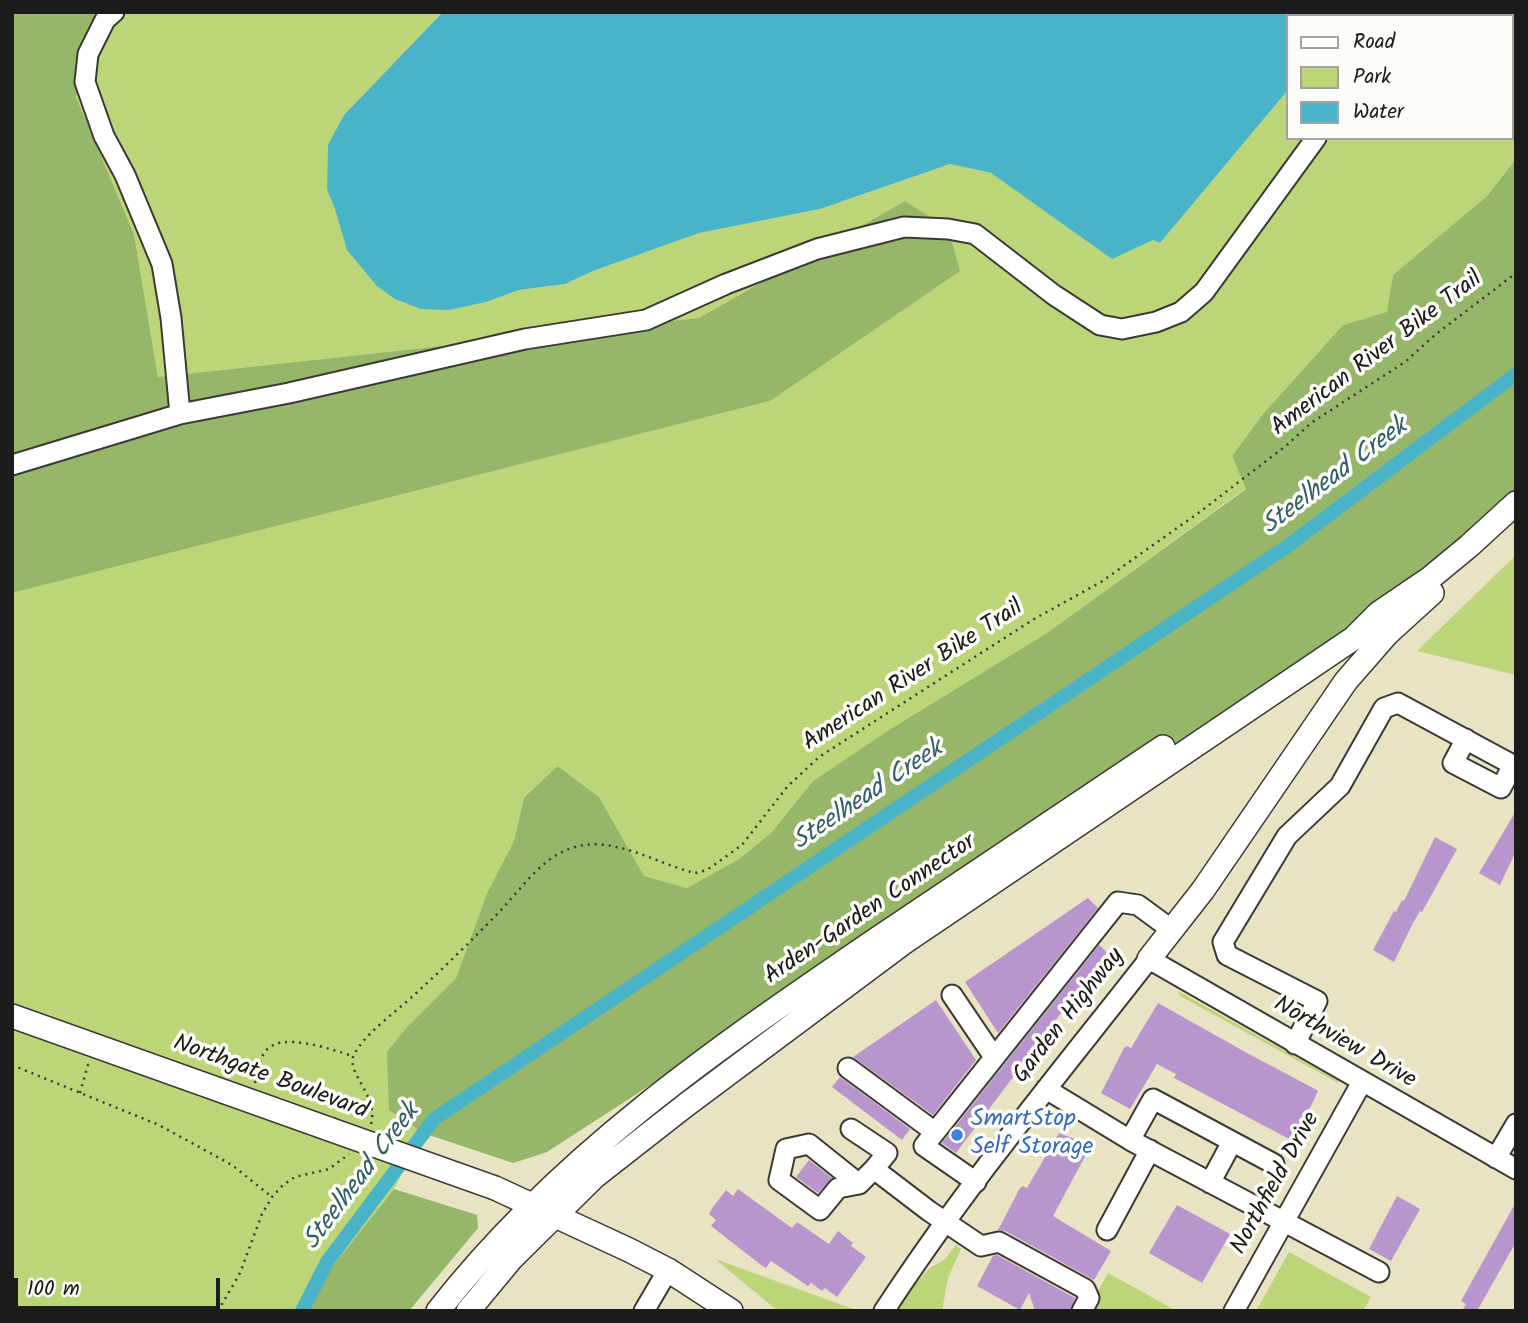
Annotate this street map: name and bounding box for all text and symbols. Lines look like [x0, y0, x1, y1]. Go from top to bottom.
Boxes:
legend [1286, 14, 1514, 140]
text: Road [1353, 26, 1395, 59]
text: Park [1353, 61, 1391, 94]
text: Water [1353, 96, 1404, 129]
street label: American River Bike Trail [1267, 266, 1489, 444]
water label: Steelhead Creek [1257, 413, 1415, 543]
street label: American River Bike Trail [798, 595, 1030, 759]
water label: Steelhead Creek [788, 735, 950, 859]
street label: Arden-Garden Connector [760, 830, 982, 992]
street label: Garden Highway [1008, 944, 1132, 1090]
street label: Northview Drive [1268, 992, 1420, 1096]
street label: Northgate Boulevard [169, 1030, 371, 1128]
water label: Steelhead Creek [298, 1099, 428, 1257]
place label: SmartStop Self Storage [971, 1107, 1093, 1163]
street label: Northfield Drive [1226, 1108, 1328, 1260]
marker: SmartStop Self Storage [949, 1127, 965, 1143]
scale bar [18, 1264, 224, 1308]
text: 100 m [27, 1273, 80, 1306]

